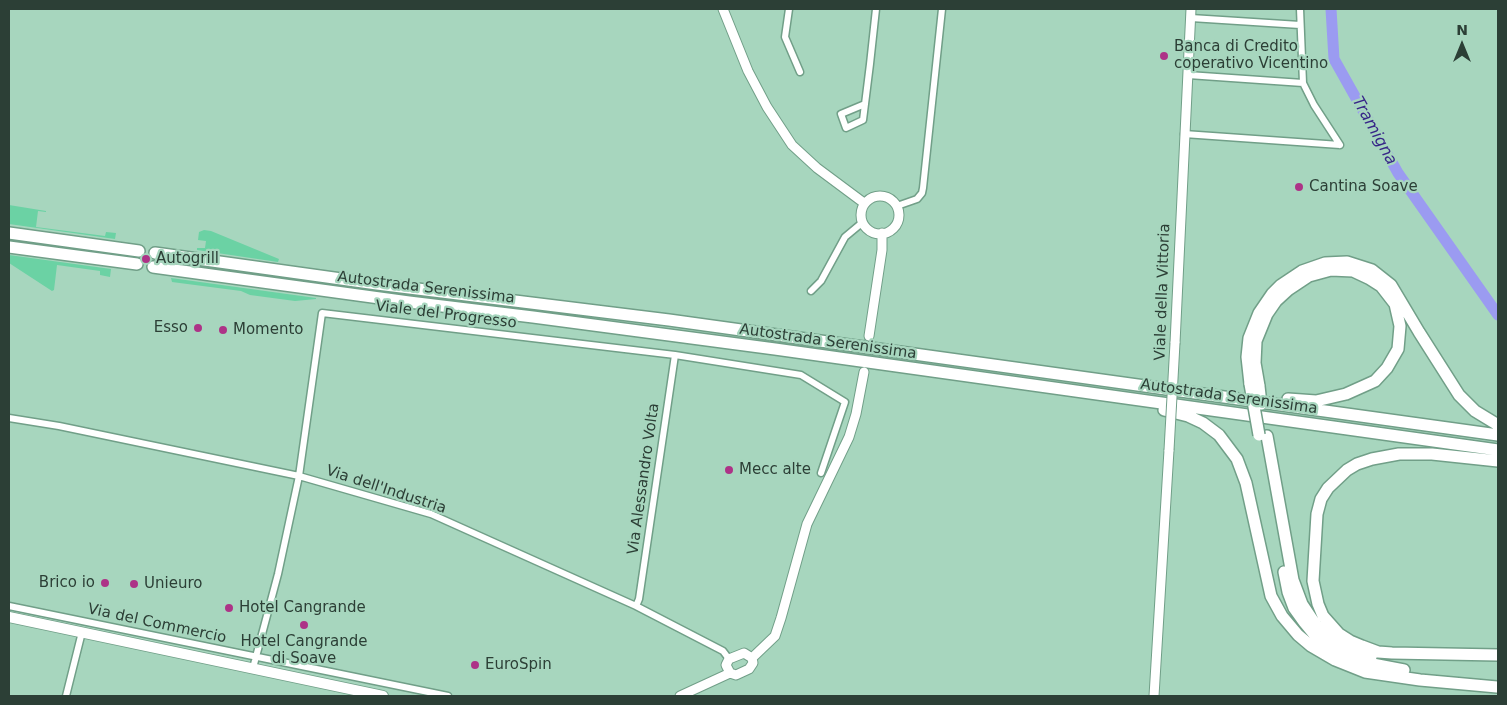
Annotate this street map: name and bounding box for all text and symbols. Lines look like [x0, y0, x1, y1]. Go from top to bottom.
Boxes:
north arrow [1437, 20, 1487, 70]
text: N [1456, 22, 1468, 38]
place label: Banca di Credito coperativo Vicentino [1174, 38, 1328, 73]
marker: Banca di Credito coperativo Vicentino [1158, 50, 1170, 62]
water label: Tramigna [1347, 94, 1401, 168]
place label: Cantina Soave [1309, 178, 1418, 196]
marker: Cantina Soave [1293, 181, 1305, 193]
street label: Viale della Vittoria [1152, 223, 1174, 361]
place label: Autogrill [156, 250, 219, 268]
marker: Autogrill [140, 253, 152, 265]
street label: Autostrada Serenissima [336, 268, 516, 308]
street label: Viale del Progresso [374, 297, 518, 333]
place label: Esso [154, 319, 188, 337]
place label: Momento [233, 321, 304, 339]
street label: Autostrada Serenissima [738, 321, 918, 363]
marker: Esso [192, 322, 204, 334]
marker: Momento [217, 324, 229, 336]
street label: Autostrada Serenissima [1139, 376, 1319, 418]
street label: Via Alessandro Volta [624, 402, 664, 556]
place label: Mecc alte [739, 461, 811, 479]
street label: Via dell'Industria [324, 462, 448, 518]
marker: Mecc alte [723, 464, 735, 476]
place label: Brico io [39, 574, 95, 592]
place label: Unieuro [144, 575, 202, 593]
marker: Brico io [99, 577, 111, 589]
marker: Unieuro [128, 578, 140, 590]
place label: Hotel Cangrande [239, 599, 366, 617]
street label: Via del Commercio [86, 601, 228, 647]
marker: Hotel Cangrande [223, 602, 235, 614]
marker: Hotel Cangrande di Soave [298, 619, 310, 631]
place label: Hotel Cangrande di Soave [241, 633, 367, 668]
place label: EuroSpin [485, 656, 552, 674]
marker: EuroSpin [469, 659, 481, 671]

